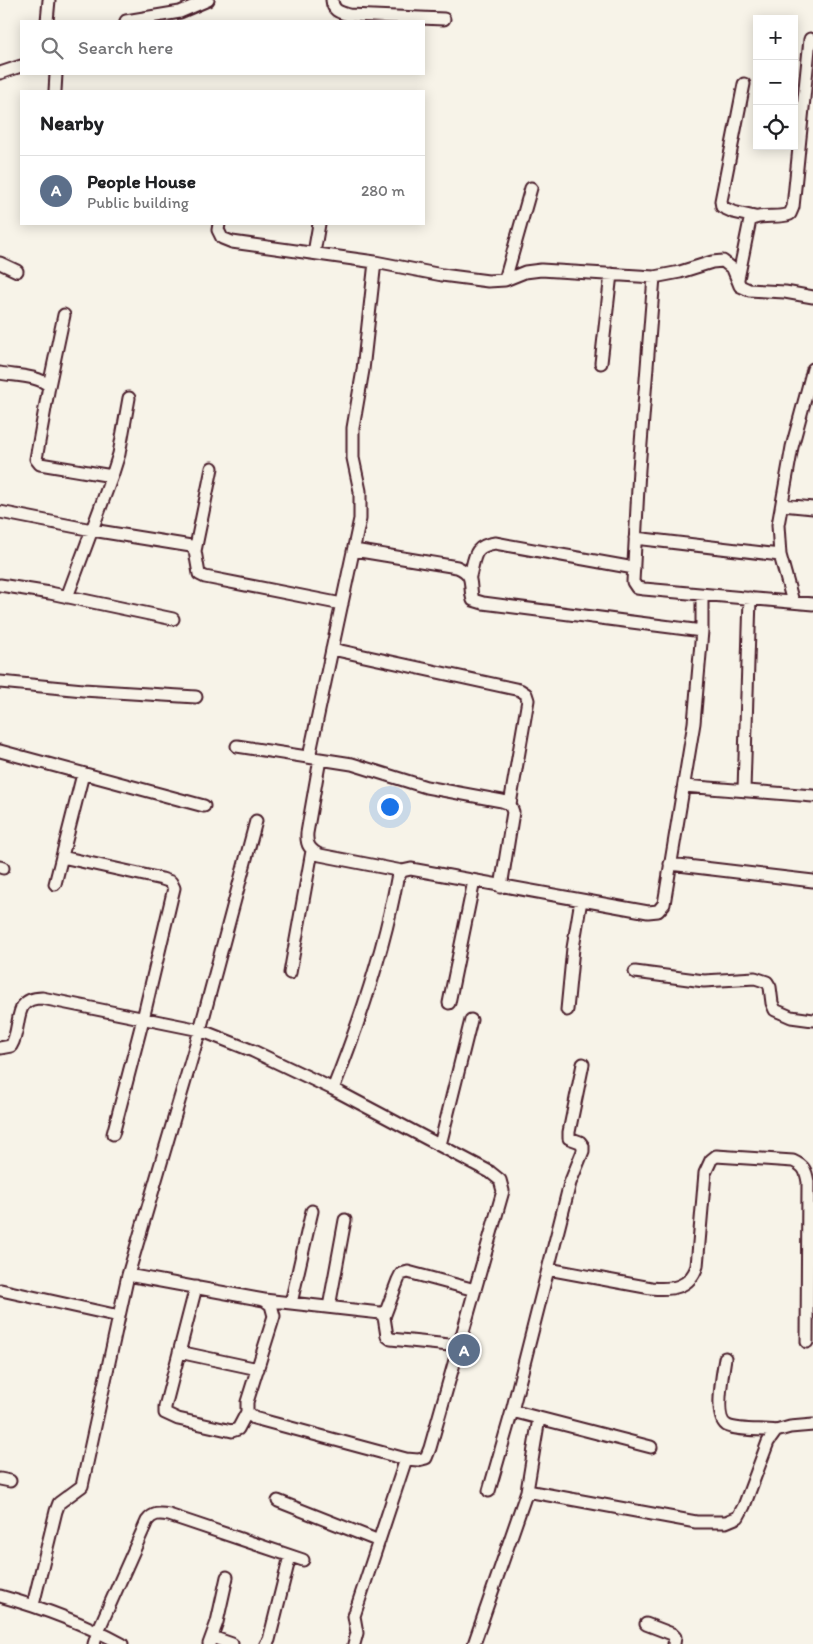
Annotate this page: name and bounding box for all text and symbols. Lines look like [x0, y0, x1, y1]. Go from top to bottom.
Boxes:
map controls [753, 15, 798, 150]
button: + [753, 15, 798, 60]
search box [20, 20, 425, 75]
icon: search [38, 34, 66, 62]
text: Search here [78, 36, 173, 59]
button: − [753, 60, 798, 105]
button: locate [753, 105, 798, 150]
text: Nearby [40, 110, 104, 135]
text: People House [87, 170, 196, 193]
text: A [51, 181, 61, 200]
text: 280 m [361, 181, 405, 200]
text: Public building [87, 193, 189, 212]
your location [377, 794, 403, 820]
pin: A [448, 1331, 480, 1369]

